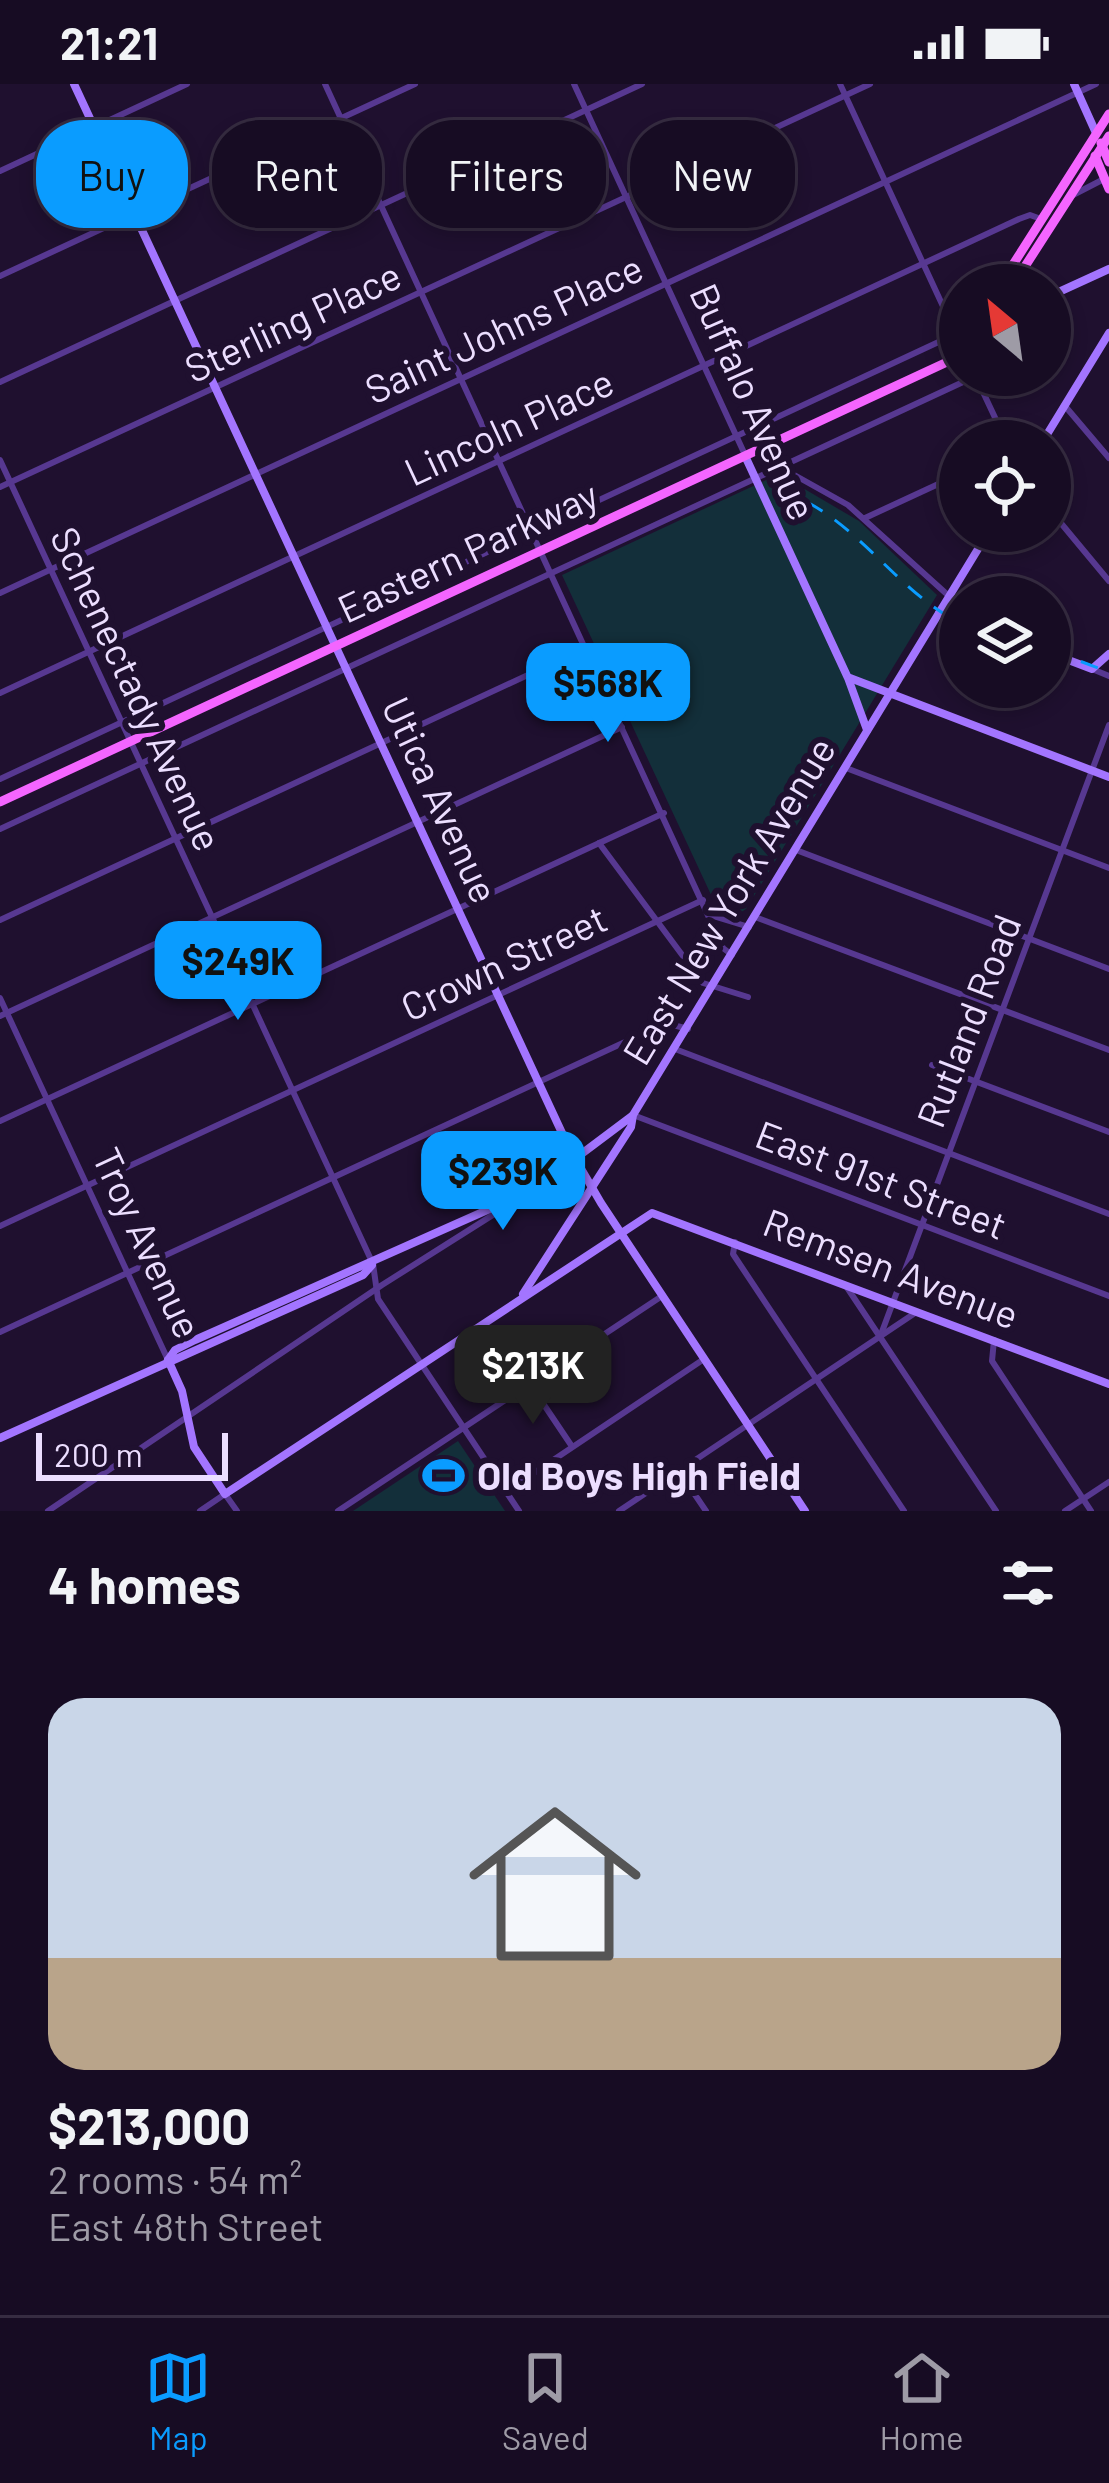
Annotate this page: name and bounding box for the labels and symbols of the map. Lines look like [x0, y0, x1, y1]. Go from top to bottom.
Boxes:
street label: Saint Johns Place [357, 243, 650, 413]
street label: Sterling Place [177, 250, 408, 391]
north arrow [939, 264, 1071, 396]
street label: Buffalo Avenue [681, 276, 827, 527]
street label: Lincoln Place [396, 357, 620, 494]
street label: Eastern Parkway [330, 470, 605, 631]
street label: Schenectady Avenue [42, 519, 233, 858]
pin: $568K [524, 643, 692, 745]
street label: Utica Avenue [373, 689, 509, 910]
street label: East New York Avenue [611, 728, 844, 1072]
street label: Crown Street [393, 894, 614, 1030]
street label: Rutland Road [906, 908, 1030, 1133]
pin: $249K [154, 921, 322, 1023]
street label: East 91st Street [750, 1109, 1013, 1248]
pin: $239K [419, 1131, 587, 1233]
street label: Troy Avenue [84, 1140, 213, 1345]
street label: Remsen Avenue [757, 1197, 1026, 1338]
pin: $213K [449, 1325, 617, 1427]
scale bar [36, 1427, 228, 1480]
place label: Old Boys High Field [477, 1451, 801, 1498]
sports icon: Old Boys High Field [420, 1453, 466, 1499]

